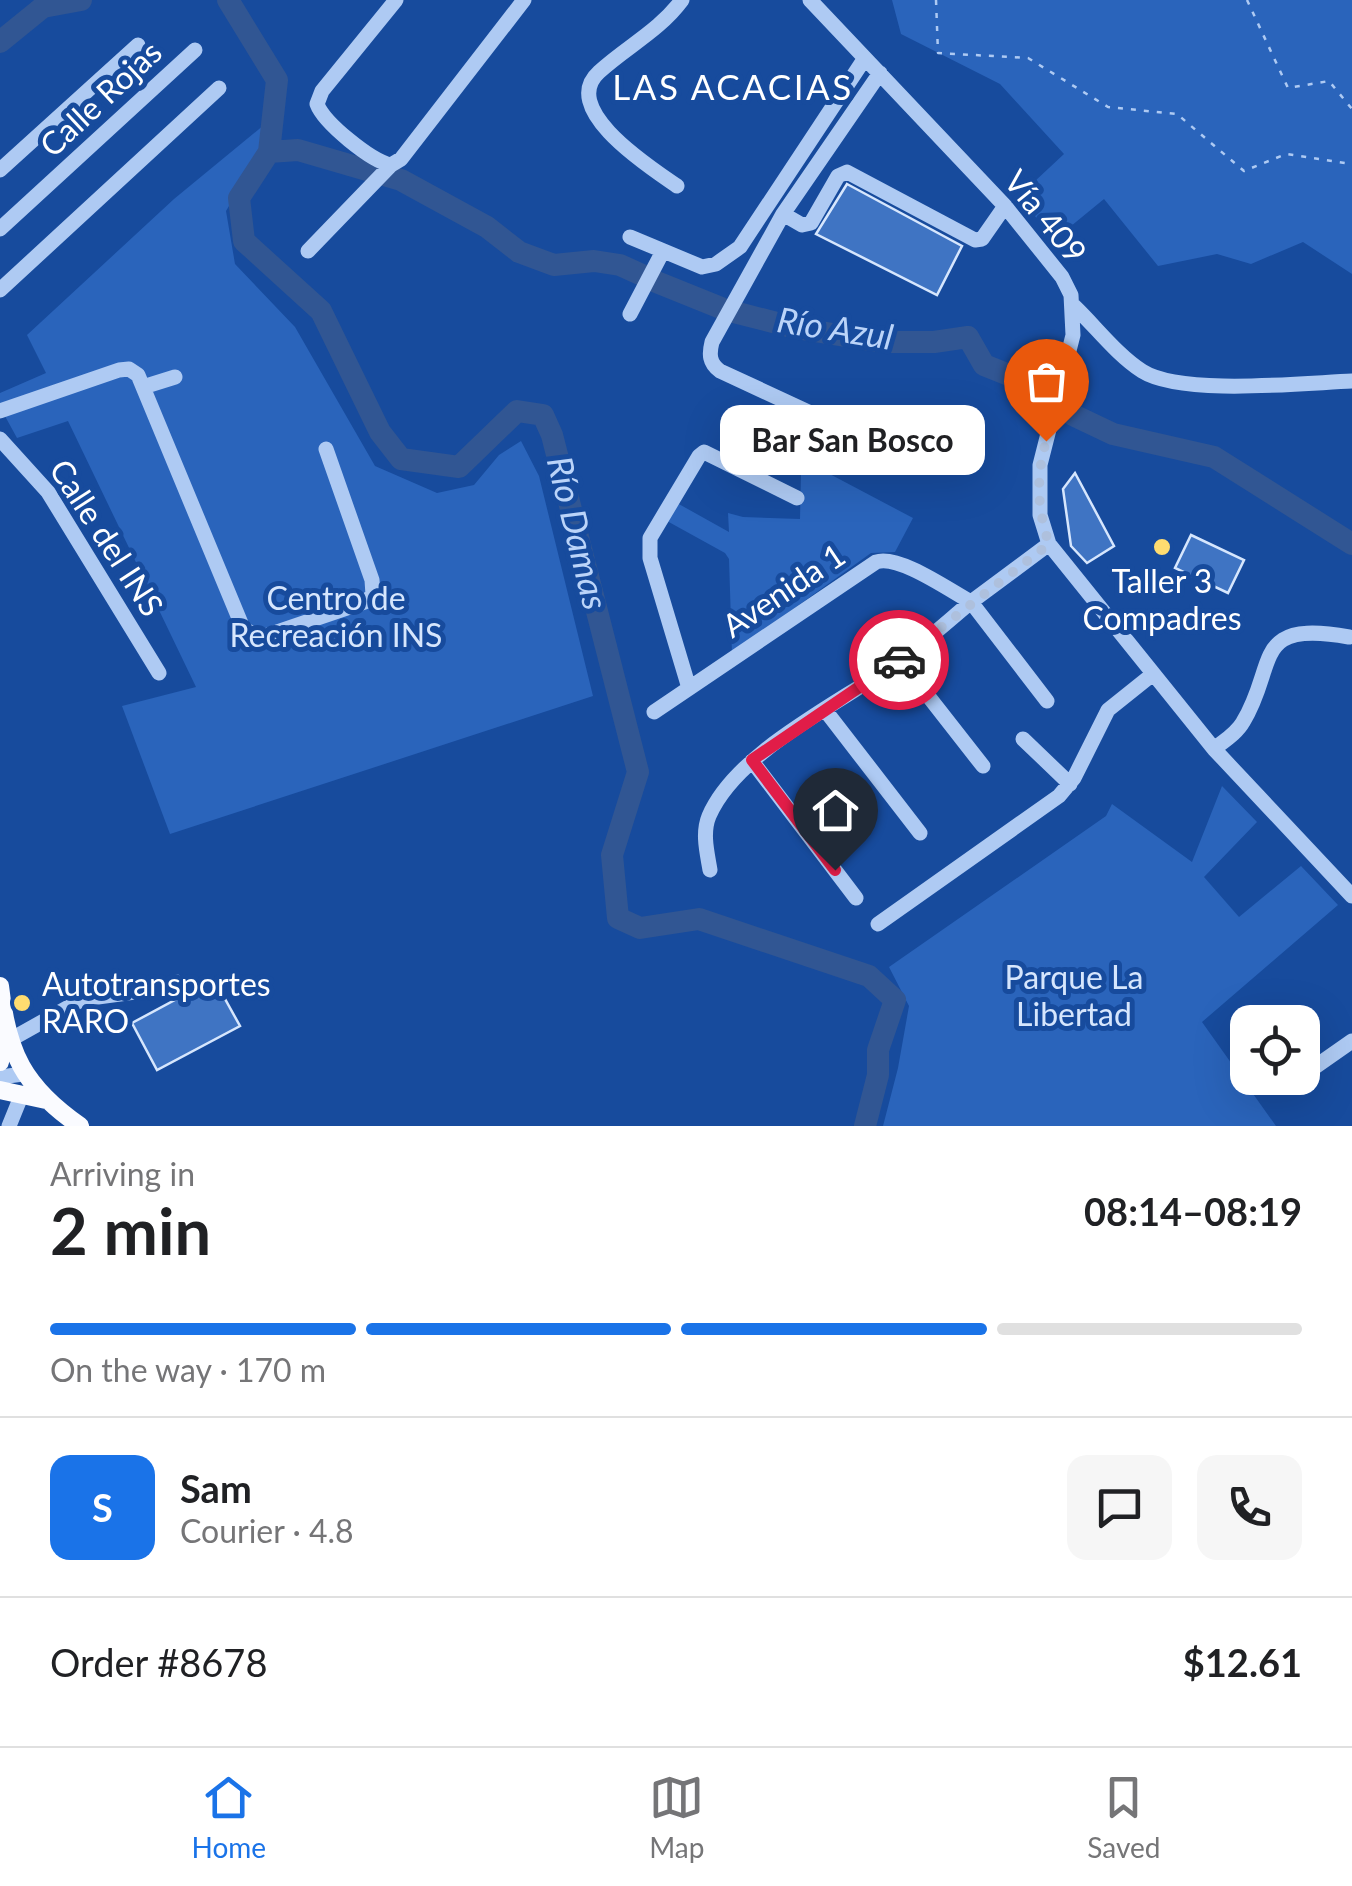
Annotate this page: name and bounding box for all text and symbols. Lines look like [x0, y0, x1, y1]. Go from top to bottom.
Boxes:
street label: Calle Rojas [31, 32, 169, 164]
district label: LAS ACACIAS [612, 65, 854, 107]
street label: Vía 409 [997, 162, 1095, 270]
water label: Río Azul [774, 297, 896, 357]
pin [1004, 339, 1089, 442]
icon: bag [1019, 354, 1074, 409]
callout: Bar San Bosco [721, 406, 986, 476]
text: Bar San Bosco [751, 420, 954, 459]
street label: Calle del INS [42, 452, 172, 623]
water label: Río Damas [540, 452, 618, 613]
street label: Avenida 1 [714, 535, 852, 645]
marker: Taller 3 Compadres [1151, 536, 1173, 558]
place label: Taller 3 Compadres [1082, 561, 1242, 637]
park label: Centro de Recreación INS [230, 578, 442, 654]
courier [849, 610, 949, 710]
icon: car [872, 633, 927, 688]
pin [793, 768, 878, 871]
icon: home [808, 783, 863, 838]
park label: Parque La Libertad [1005, 957, 1143, 1033]
place label: Autotransportes RARO [42, 964, 271, 1040]
marker: Autotransportes RARO [11, 992, 33, 1014]
map controls [1230, 1005, 1320, 1095]
button: locate [1230, 1005, 1320, 1095]
text: Arriving in [50, 1154, 195, 1193]
text: 08:14–08:19 [1084, 1188, 1302, 1234]
text: 2 min [50, 1191, 211, 1269]
text: On the way · 170 m [50, 1350, 326, 1389]
button: chat [1067, 1455, 1172, 1560]
button: phone [1197, 1455, 1302, 1560]
text: Sam [180, 1465, 252, 1511]
text: S [92, 1484, 113, 1530]
text: Courier · 4.8 [180, 1511, 354, 1550]
text: Order #8678 [50, 1639, 267, 1685]
text: $12.61 [1183, 1639, 1302, 1685]
tab: Home [192, 1770, 266, 1864]
tab: Map [649, 1770, 704, 1864]
tab: Saved [1087, 1770, 1160, 1864]

